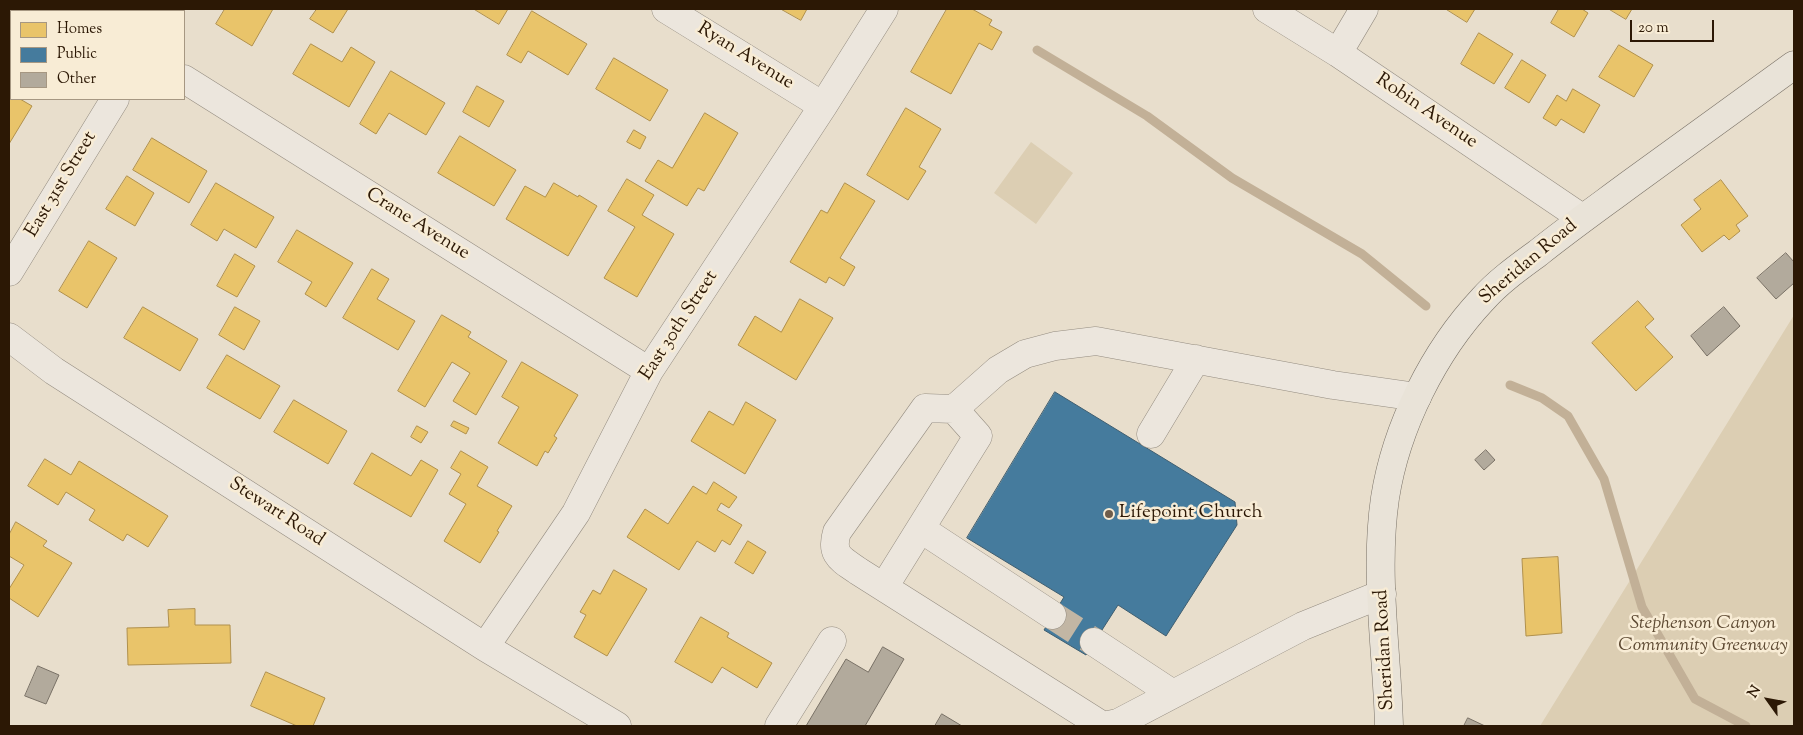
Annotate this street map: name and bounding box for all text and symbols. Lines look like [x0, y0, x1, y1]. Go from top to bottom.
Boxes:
legend [10, 10, 185, 100]
scale bar [1633, 10, 1717, 42]
street label: Ryan Avenue [692, 18, 798, 96]
text: 20 m [1638, 18, 1669, 39]
text: Homes [57, 19, 102, 40]
text: Public [57, 44, 97, 65]
text: Other [57, 69, 96, 90]
street label: Robin Avenue [1371, 70, 1481, 154]
street label: East 31st Street [21, 128, 103, 242]
street label: Crane Avenue [361, 184, 473, 266]
street label: Sheridan Road [1475, 215, 1583, 311]
street label: East 30th Street [636, 267, 724, 385]
street label: Stewart Road [224, 474, 328, 552]
place label: Lifepoint Church [1119, 503, 1263, 525]
marker: Lifepoint Church [1103, 508, 1115, 520]
street label: Sheridan Road [1371, 589, 1401, 711]
park label: Stephenson Canyon Community Greenway [1618, 614, 1788, 658]
north arrow [1743, 675, 1793, 725]
text: N [1744, 682, 1767, 702]

